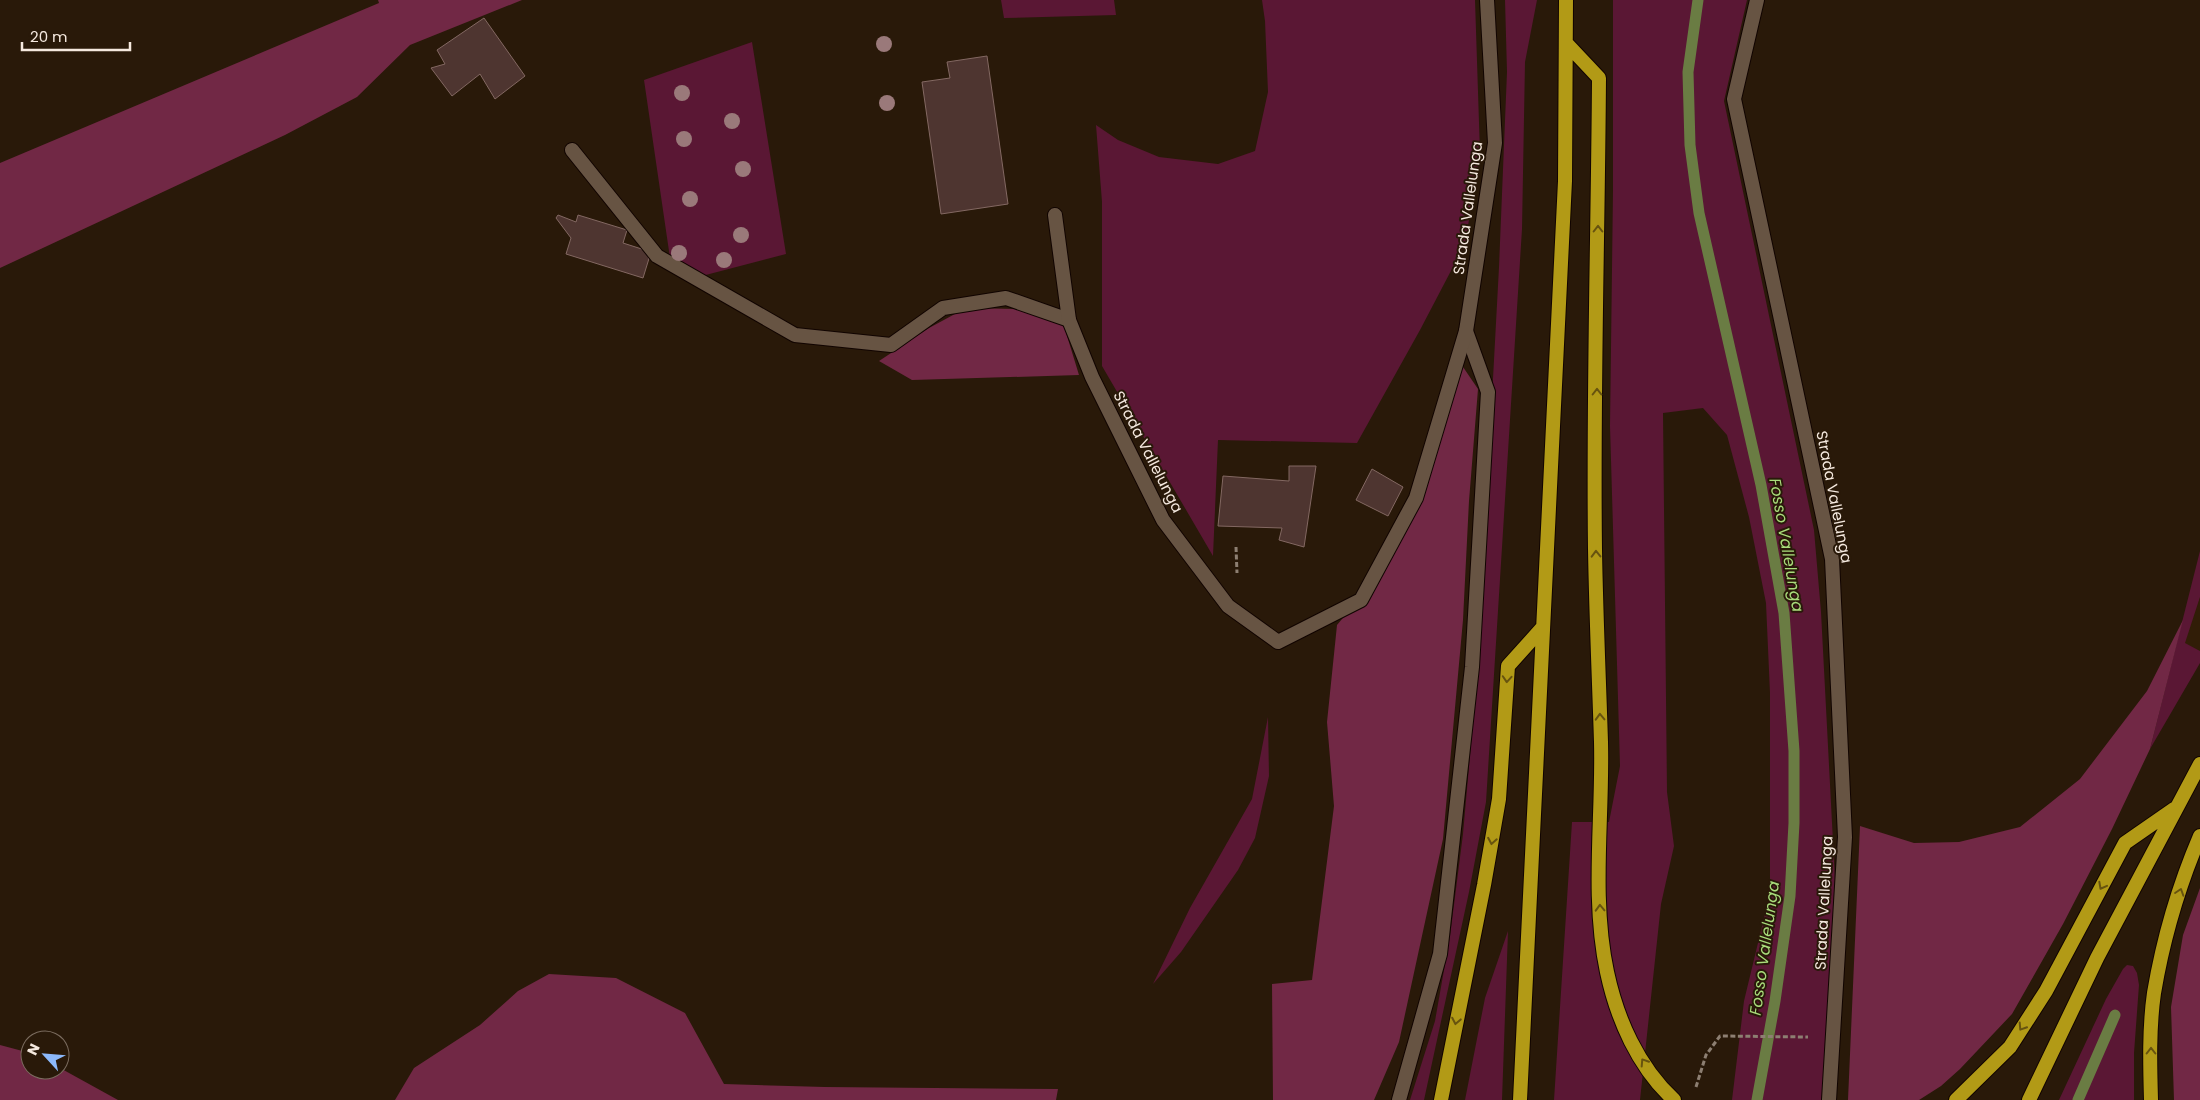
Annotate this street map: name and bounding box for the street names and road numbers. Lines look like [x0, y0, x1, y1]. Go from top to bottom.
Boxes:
street label: Strada Vallelunga [1448, 140, 1487, 276]
street label: Strada Vallelunga [1109, 387, 1188, 516]
street label: Strada Vallelunga [1811, 429, 1858, 565]
street label: Strada Vallelunga [1809, 835, 1838, 971]

